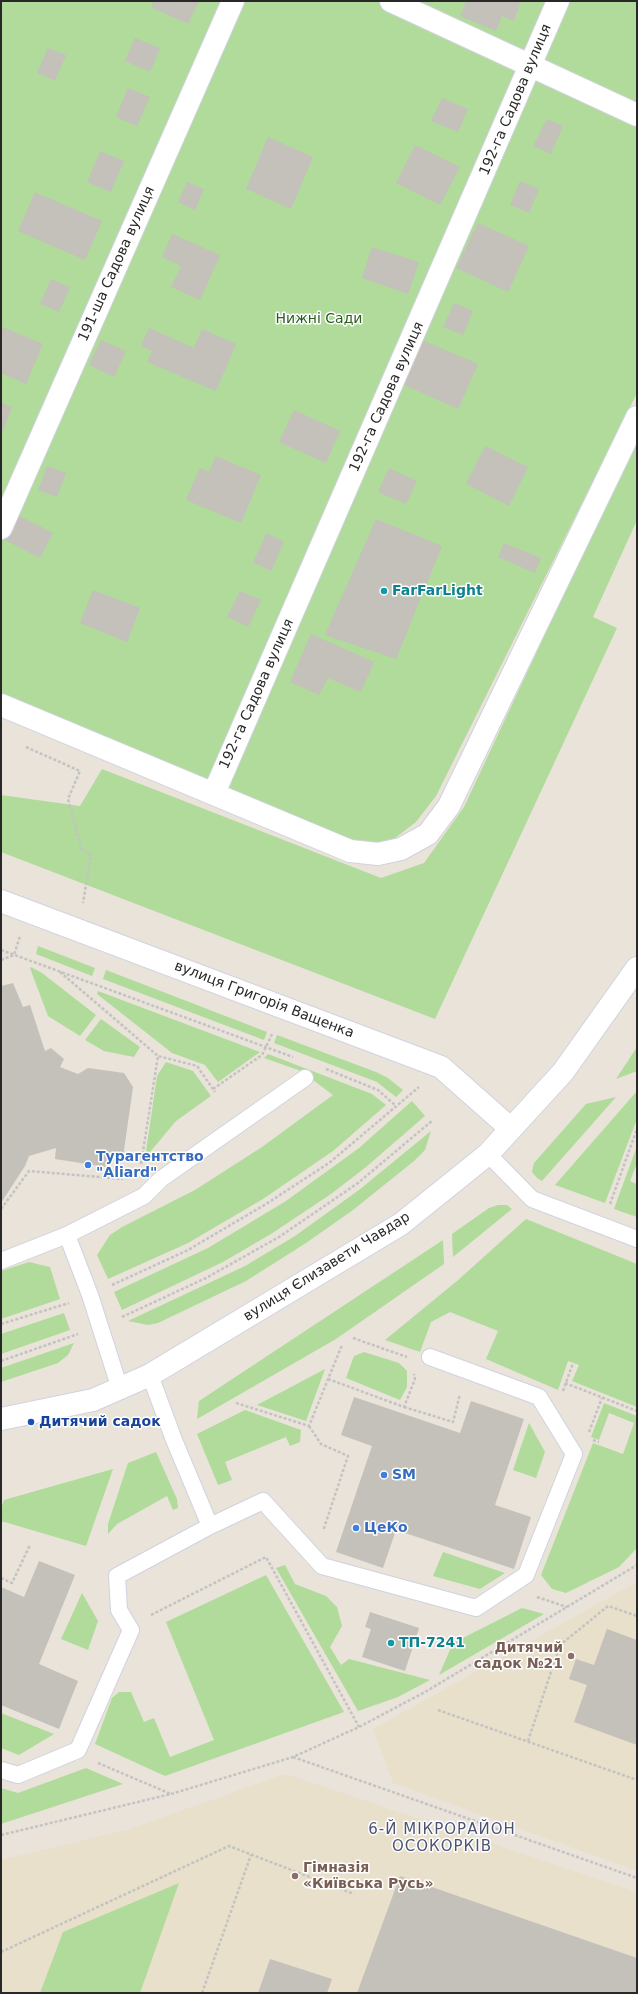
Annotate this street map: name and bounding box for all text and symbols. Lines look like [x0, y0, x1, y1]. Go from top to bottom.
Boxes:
street label: 192-га Садова вулиця [477, 22, 555, 178]
street label: 191-ша Садова вулиця [75, 184, 159, 344]
park label: Нижні Сади [276, 311, 362, 327]
street label: 192-га Садова вулиця [346, 319, 428, 475]
place label: FarFarLight [392, 583, 483, 599]
marker: FarFarLight [379, 586, 389, 596]
street label: 192-га Садова вулиця [216, 616, 298, 772]
street label: вулиця Григорія Ващенка [172, 958, 356, 1042]
place label: Турагентство "Aliard" [96, 1149, 204, 1182]
marker: Турагентство "Aliard" [83, 1160, 93, 1170]
street label: вулиця Єлизавети Чавдар [241, 1209, 413, 1325]
place label: Дитячий садок [39, 1414, 161, 1430]
marker: Дитячий садок [26, 1417, 36, 1427]
place label: SM [392, 1467, 416, 1483]
marker: SM [379, 1470, 389, 1480]
place label: ЦеКо [364, 1520, 408, 1536]
marker: ЦеКо [351, 1523, 361, 1533]
place label: ТП-7241 [399, 1635, 465, 1651]
marker: ТП-7241 [386, 1638, 396, 1648]
place label: Дитячий садок №21 [474, 1640, 563, 1672]
marker: Дитячий садок №21 [566, 1651, 576, 1661]
district label: 6-Й МІКРОРАЙОН ОСОКОРКІВ [368, 1821, 516, 1856]
place label: Гімназія «Київська Русь» [303, 1860, 434, 1892]
marker: Гімназія «Київська Русь» [290, 1871, 300, 1881]

